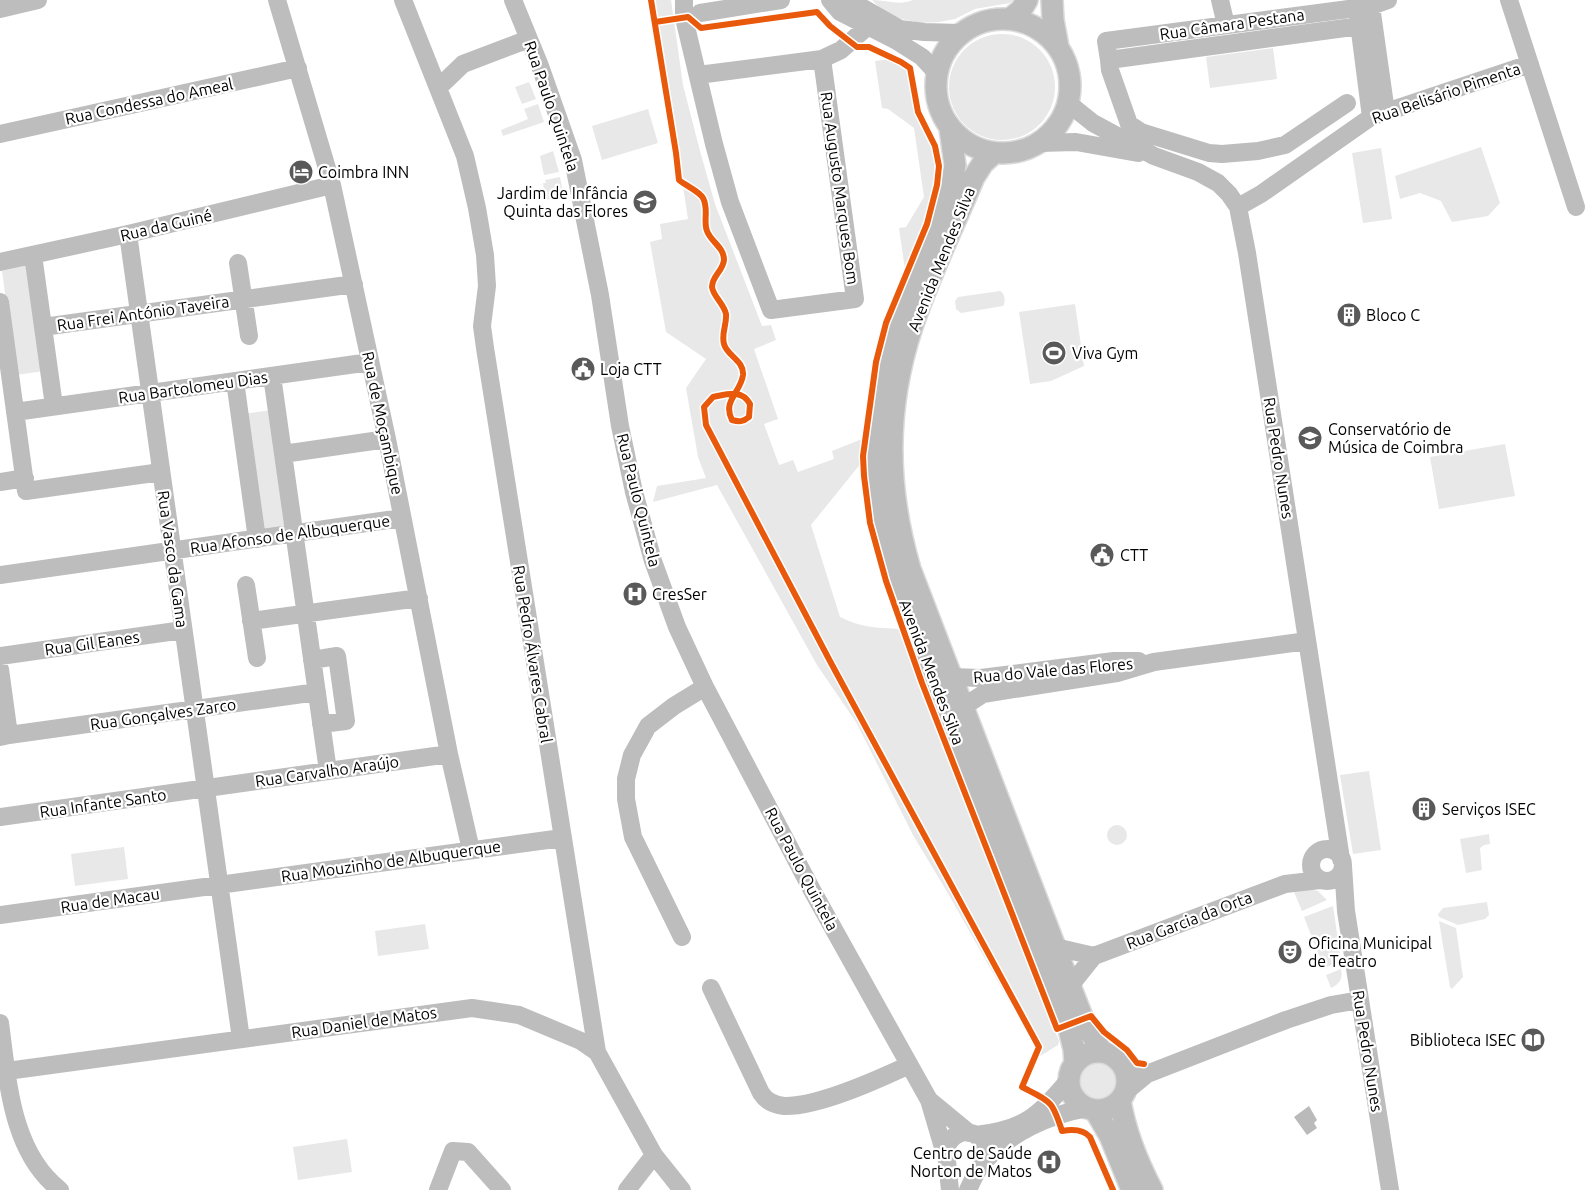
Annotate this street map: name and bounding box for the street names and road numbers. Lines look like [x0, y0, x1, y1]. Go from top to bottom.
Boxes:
street label: Rua Câmara Pestana [1159, 5, 1305, 43]
street label: Rua Paulo Quintela [521, 38, 583, 174]
street label: Rua Belisário Pimenta [1369, 59, 1523, 127]
street label: Rua Condessa do Ameal [63, 74, 235, 128]
street label: Rua Augusto Marques Bom [818, 90, 862, 286]
street label: Avenida Mendes Silva [904, 184, 978, 334]
street label: Rua da Guiné [118, 206, 214, 244]
street label: Rua Frei António Taveira [56, 292, 230, 334]
street label: Rua de Moçambique [359, 350, 407, 496]
street label: Rua Bartolomeu Dias [117, 368, 269, 406]
street label: Rua Pedro Nunes [1260, 396, 1298, 520]
street label: Rua Paulo Quintela [614, 431, 664, 569]
street label: Rua Vasco da Gama [154, 489, 192, 629]
street label: Rua Afonso de Albuquerque [189, 511, 391, 557]
street label: Rua Pedro Álvares Cabral [510, 564, 558, 744]
street label: Avenida Mendes Silva [896, 597, 968, 747]
street label: Rua Gil Eanes [43, 627, 141, 659]
street label: Rua do Vale das Flores [972, 654, 1134, 686]
street label: Rua Gonçalves Zarco [89, 695, 237, 733]
street label: Rua Carvalho Araújo [254, 752, 400, 790]
street label: Rua Infante Santo [38, 785, 168, 821]
street label: Rua Paulo Quintela [762, 804, 842, 934]
street label: Rua Mouzinho de Albuquerque [280, 837, 502, 885]
street label: Rua de Macau [59, 884, 161, 916]
street label: Rua Garcia da Orta [1124, 888, 1254, 952]
street label: Rua Pedro Nunes [1349, 989, 1387, 1113]
street label: Rua Daniel de Matos [290, 1003, 438, 1041]

